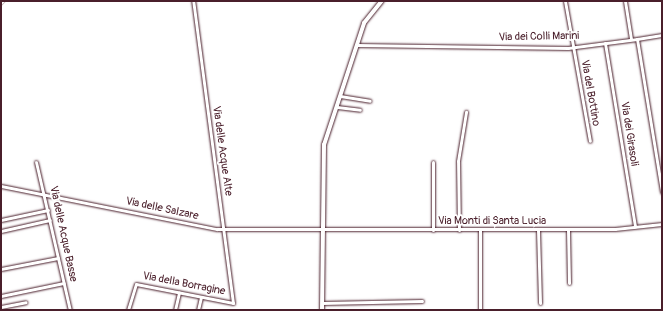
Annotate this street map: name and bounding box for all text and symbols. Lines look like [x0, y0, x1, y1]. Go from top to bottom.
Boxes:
street label: Via dei Colli Marini [499, 30, 579, 44]
street label: Via del Bottino [578, 59, 602, 127]
street label: Via dei Girasoli [617, 101, 641, 167]
street label: Via delle Acque Alte [209, 105, 235, 197]
street label: Via delle Acque Basse [46, 185, 80, 283]
street label: Via delle Salzare [124, 195, 200, 223]
street label: Via Monti di Santa Lucia [438, 214, 546, 228]
street label: Via della Borragine [142, 270, 226, 298]

